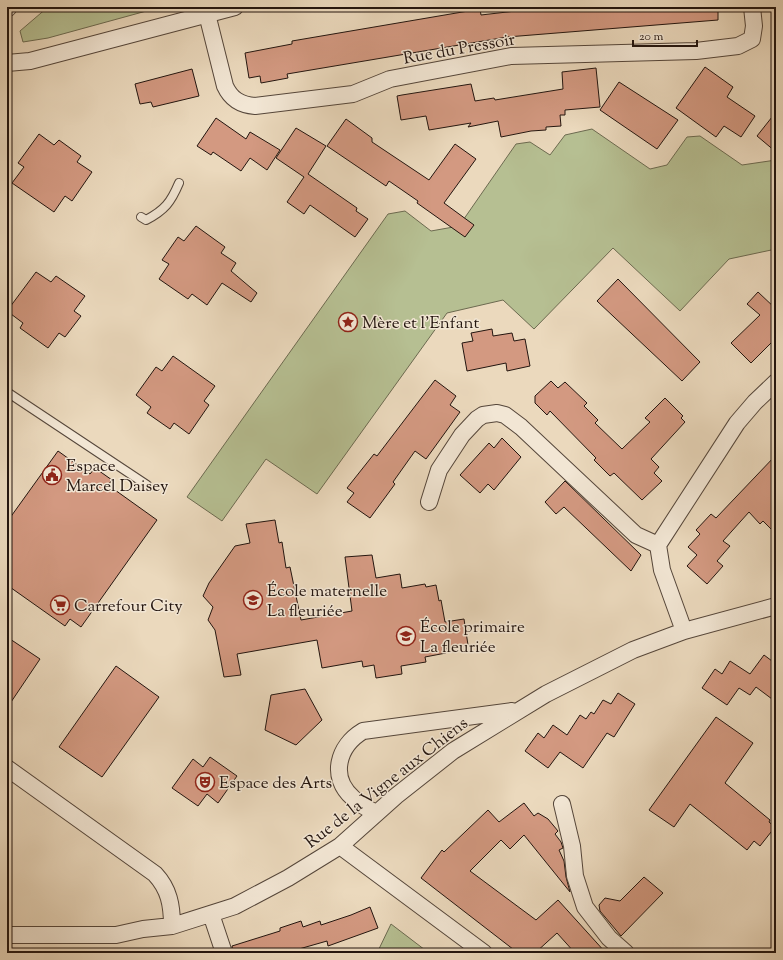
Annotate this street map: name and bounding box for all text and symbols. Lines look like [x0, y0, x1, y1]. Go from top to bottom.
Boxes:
scale bar [633, 22, 697, 48]
street label: Rue du Pressoir [401, 28, 518, 72]
text: 20 m [639, 28, 664, 46]
place icon: Mère et l'Enfant [337, 311, 359, 333]
place label: Mère et l'Enfant [362, 312, 479, 336]
place label: Espace Marcel Daisey [66, 455, 169, 499]
public building icon: Espace Marcel Daisey [41, 464, 63, 486]
place label: École maternelle La fleuriée [267, 580, 387, 624]
school or university icon: École maternelle La fleuriée [242, 589, 264, 611]
supermarket icon: Carrefour City [49, 594, 71, 616]
place label: Carrefour City [74, 595, 183, 619]
place label: École primaire La fleuriée [420, 616, 525, 660]
school or university icon: École primaire La fleuriée [395, 625, 417, 647]
street label: Rue de la Vigne aux Chiens [301, 712, 474, 855]
theatre icon: Espace des Arts [194, 771, 216, 793]
place label: Espace des Arts [219, 772, 333, 796]

